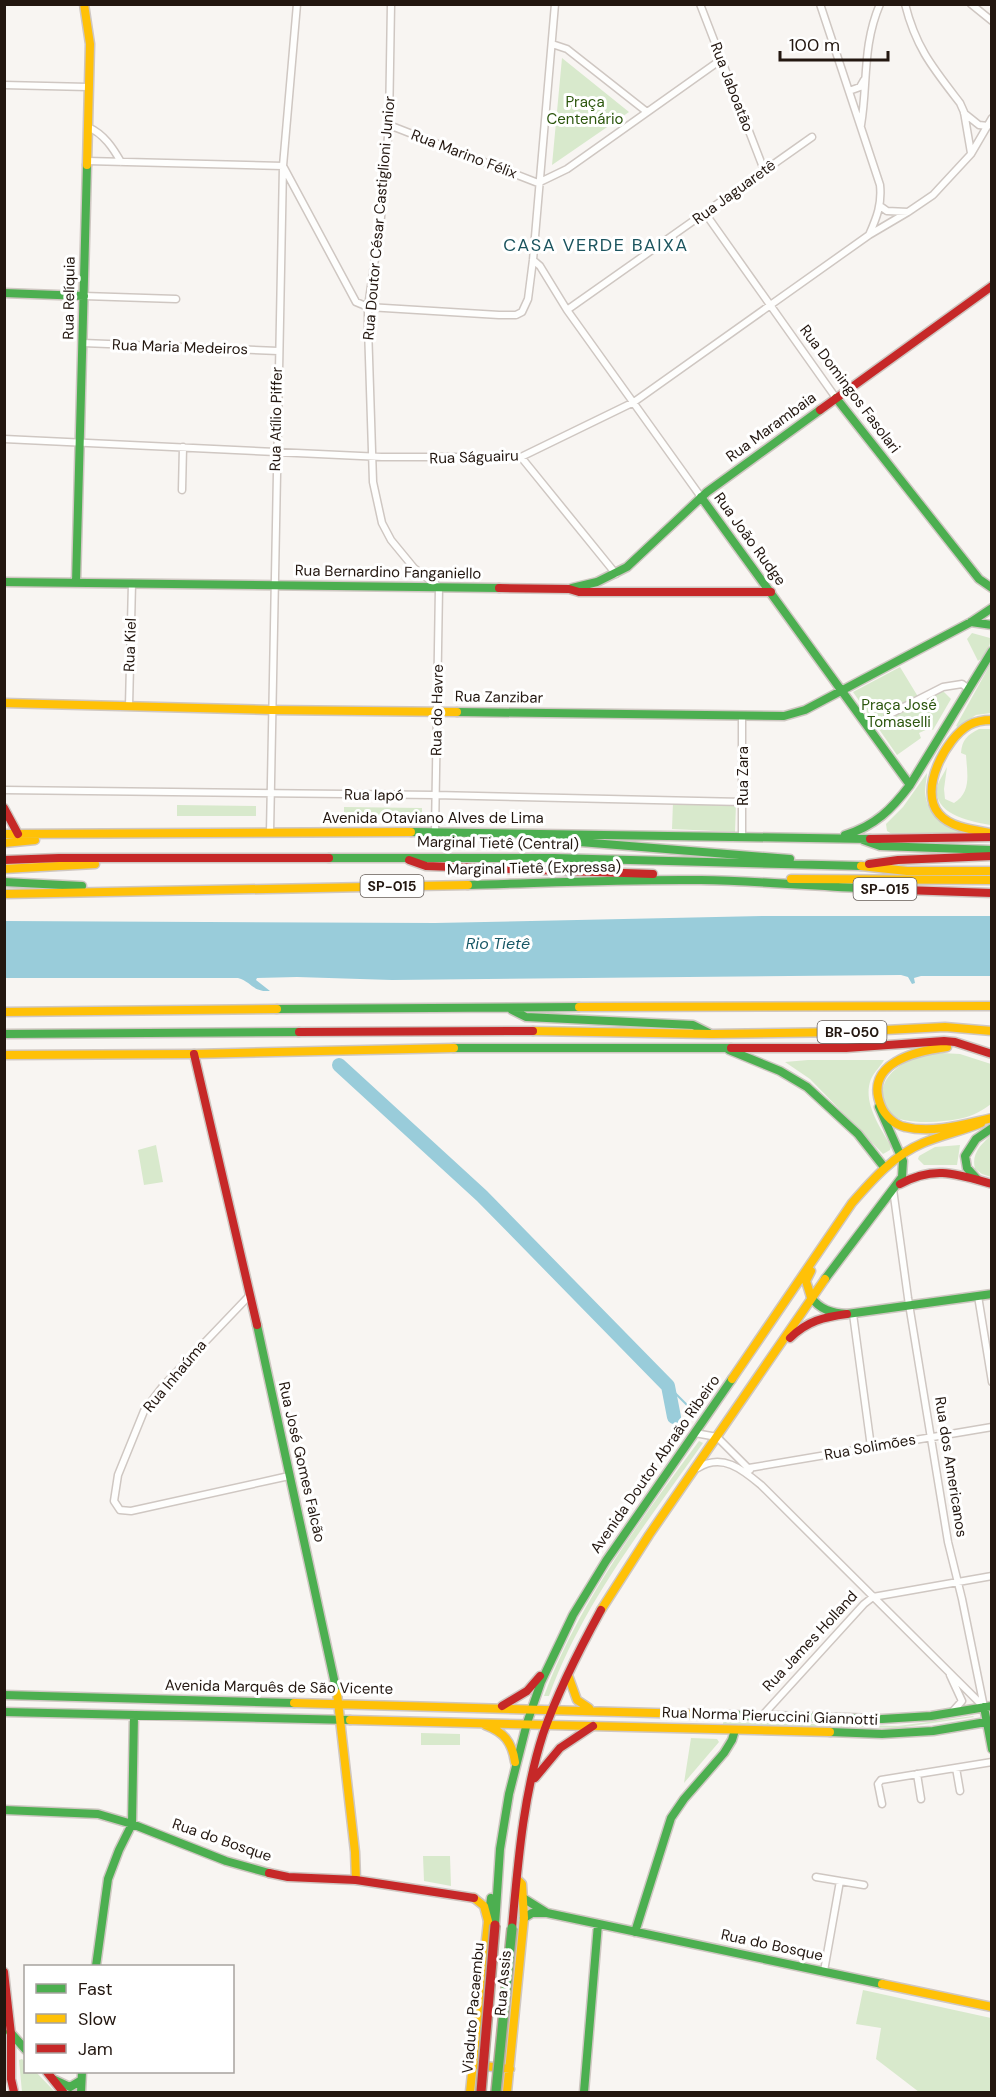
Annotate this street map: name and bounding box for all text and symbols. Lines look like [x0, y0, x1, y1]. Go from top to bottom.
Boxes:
scale bar [780, 24, 888, 62]
text: 100 m [789, 33, 840, 57]
street label: Rua Jaboatão [706, 39, 758, 135]
park label: Praça Centenário [547, 92, 624, 129]
street label: Rua Doutor César Castiglioni Junior [358, 95, 400, 341]
street label: Rua Marino Félix [408, 125, 520, 184]
street label: Rua Jaguaretê [688, 155, 780, 229]
district label: CASA VERDE BAIXA [503, 233, 689, 257]
street label: Rua Relíquia [58, 256, 80, 340]
street label: Rua Domingos Fasolari [795, 321, 905, 457]
street label: Rua Maria Medeiros [112, 335, 248, 359]
street label: Rua Atílio Piffer [265, 366, 287, 471]
street label: Rua Marambaia [722, 388, 820, 466]
street label: Rua Ságuairu [429, 445, 519, 469]
street label: Rua João Rudge [709, 488, 791, 590]
street label: Rua Bernardino Fanganiello [295, 560, 481, 584]
street label: Rua Kiel [119, 618, 141, 672]
street label: Rua do Havre [426, 664, 448, 756]
street label: Rua Zanzibar [455, 686, 544, 708]
park label: Praça José Tomaselli [861, 695, 937, 732]
street label: Rua Zara [733, 746, 753, 806]
street label: Rua Iapó [344, 784, 404, 806]
street label: Avenida Otaviano Alves de Lima [322, 808, 544, 828]
street label: Marginal Tietê (Central) [417, 832, 579, 854]
street label: Marginal Tietê (Expressa) [447, 856, 621, 880]
road number: SP-015 [360, 875, 424, 897]
road number: SP-015 [854, 878, 916, 900]
water label: Rio Tietê [466, 933, 530, 954]
road number: BR-050 [818, 1021, 886, 1043]
street label: Rua Inhaúma [139, 1336, 211, 1416]
street label: Avenida Doutor Abraão Ribeiro [586, 1371, 724, 1557]
street label: Rua José Gomes Falcão [274, 1380, 330, 1544]
street label: Rua dos Americanos [930, 1395, 972, 1539]
street label: Rua Solimões [823, 1429, 917, 1465]
street label: Rua James Holland [758, 1586, 862, 1696]
street label: Avenida Marquês de São Vicente [165, 1675, 393, 1699]
street label: Rua Norma Pieruccini Giannotti [662, 1702, 878, 1730]
street label: Rua do Bosque [170, 1814, 274, 1866]
street label: Rua do Bosque [719, 1924, 825, 1966]
street label: Viaduto Pacaembu [457, 1942, 489, 2074]
street label: Rua Assis [490, 1949, 516, 2017]
legend [24, 1965, 234, 2073]
text: Fast [78, 1977, 113, 2001]
text: Slow [78, 2007, 117, 2031]
text: Jam [78, 2037, 113, 2061]

